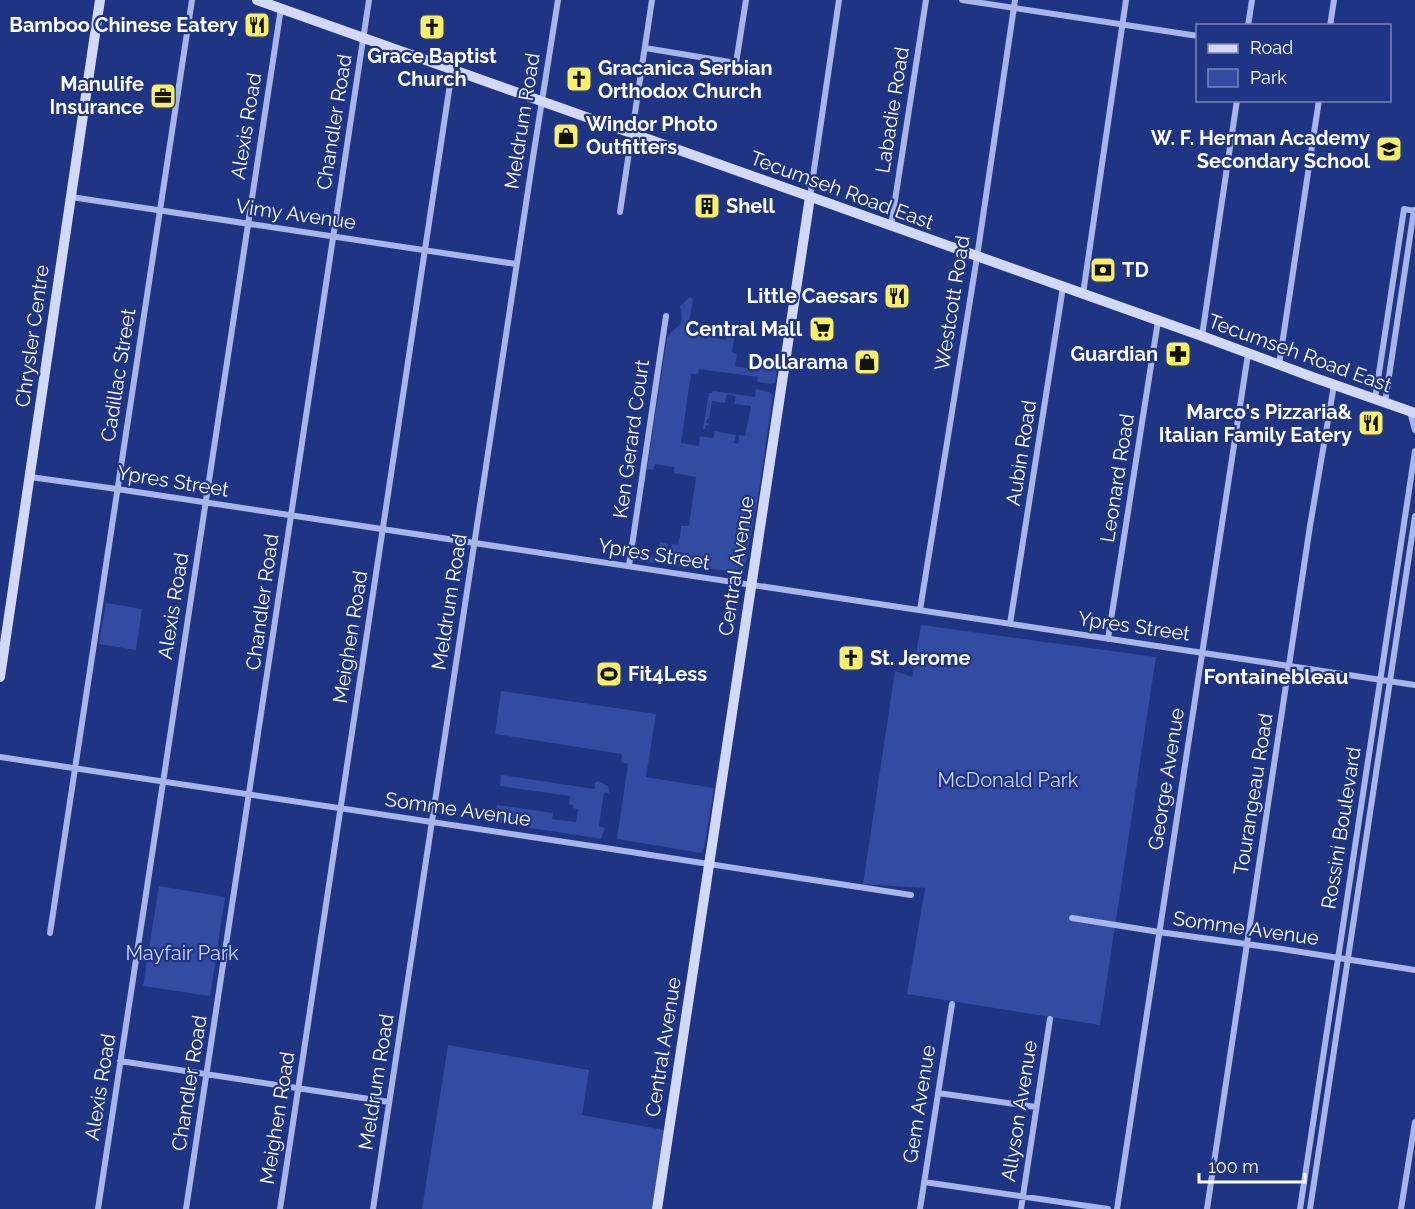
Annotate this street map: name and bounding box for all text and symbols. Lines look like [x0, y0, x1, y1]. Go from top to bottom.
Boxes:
restaurant icon: Bamboo Chinese Eatery [242, 10, 272, 40]
church icon: Grace Baptist Church [417, 12, 447, 42]
place label: Bamboo Chinese Eatery [9, 13, 238, 37]
legend [1196, 24, 1391, 102]
text: Road [1250, 37, 1293, 58]
place label: Grace Baptist Church [367, 44, 497, 91]
street label: Labadie Road [870, 45, 914, 175]
street label: Meldrum Road [499, 51, 545, 191]
street label: Chandler Road [311, 52, 357, 192]
place label: Gracanica Serbian Orthodox Church [598, 56, 773, 103]
church icon: Gracanica Serbian Orthodox Church [564, 64, 594, 94]
text: Park [1250, 67, 1287, 88]
street label: Alexis Road [226, 71, 266, 181]
place label: Manulife Insurance [50, 72, 144, 119]
office icon: Manulife Insurance [148, 81, 178, 111]
place label: Windor Photo Outfitters [586, 112, 718, 159]
shop icon: Windor Photo Outfitters [551, 121, 581, 151]
place label: W. F. Herman Academy Secondary School [1151, 126, 1371, 173]
school or university icon: W. F. Herman Academy Secondary School [1374, 134, 1404, 164]
street label: Tecumseh Road East [747, 146, 937, 234]
building icon: Shell [692, 191, 722, 221]
street label: Vimy Avenue [234, 194, 358, 234]
place label: Shell [726, 194, 776, 218]
street label: Westcott Road [929, 234, 975, 372]
bank icon: TD [1088, 255, 1118, 285]
place label: TD [1122, 258, 1149, 282]
street label: Chrysler Centre [10, 263, 54, 409]
restaurant icon: Little Caesars [882, 281, 912, 311]
place label: Little Caesars [747, 284, 878, 308]
street label: Cadillac Street [96, 306, 140, 443]
street label: Tecumseh Road East [1205, 309, 1395, 397]
supermarket icon: Central Mall [807, 314, 837, 344]
place label: Central Mall [686, 317, 803, 341]
pharmacy icon: Guardian [1163, 339, 1193, 369]
place label: Guardian [1070, 342, 1158, 366]
shop icon: Dollarama [852, 347, 882, 377]
place label: Dollarama [748, 350, 848, 374]
street label: Ken Gerard Court [608, 358, 654, 520]
street label: Aubin Road [1001, 398, 1041, 508]
place label: Marco's Pizzaria& Italian Family Eatery [1159, 400, 1353, 447]
restaurant icon: Marco's Pizzaria& Italian Family Eatery [1356, 408, 1386, 438]
street label: Leonard Road [1095, 412, 1139, 544]
street label: Ypres Street [115, 460, 231, 502]
street label: Central Avenue [713, 494, 759, 638]
street label: Chandler Road [241, 532, 283, 672]
street label: Meldrum Road [426, 532, 472, 672]
street label: Ypres Street [596, 533, 712, 575]
street label: Alexis Road [153, 551, 193, 661]
street label: Meighen Road [328, 569, 372, 705]
street label: Ypres Street [1077, 606, 1192, 646]
church icon: St. Jerome [836, 643, 866, 673]
place label: St. Jerome [870, 646, 970, 670]
sports icon: Fit4Less [594, 659, 624, 689]
place label: Fit4Less [628, 662, 707, 686]
district label: Fontainebleau [1203, 664, 1349, 689]
street label: George Avenue [1143, 706, 1189, 852]
street label: Tourangeau Road [1228, 712, 1278, 876]
street label: Rossini Boulevard [1316, 745, 1366, 911]
park label: McDonald Park [938, 768, 1079, 792]
street label: Somme Avenue [383, 787, 533, 831]
street label: Somme Avenue [1171, 906, 1321, 950]
park label: Mayfair Park [125, 941, 239, 965]
street label: Central Avenue [640, 975, 686, 1119]
street label: Meldrum Road [353, 1012, 399, 1152]
street label: Chandler Road [166, 1013, 212, 1153]
street label: Alexis Road [80, 1032, 120, 1142]
street label: Allyson Avenue [996, 1038, 1042, 1183]
street label: Gem Avenue [898, 1043, 940, 1165]
street label: Meighen Road [255, 1050, 299, 1186]
scale bar [1199, 1146, 1306, 1184]
text: 100 m [1208, 1156, 1259, 1177]

